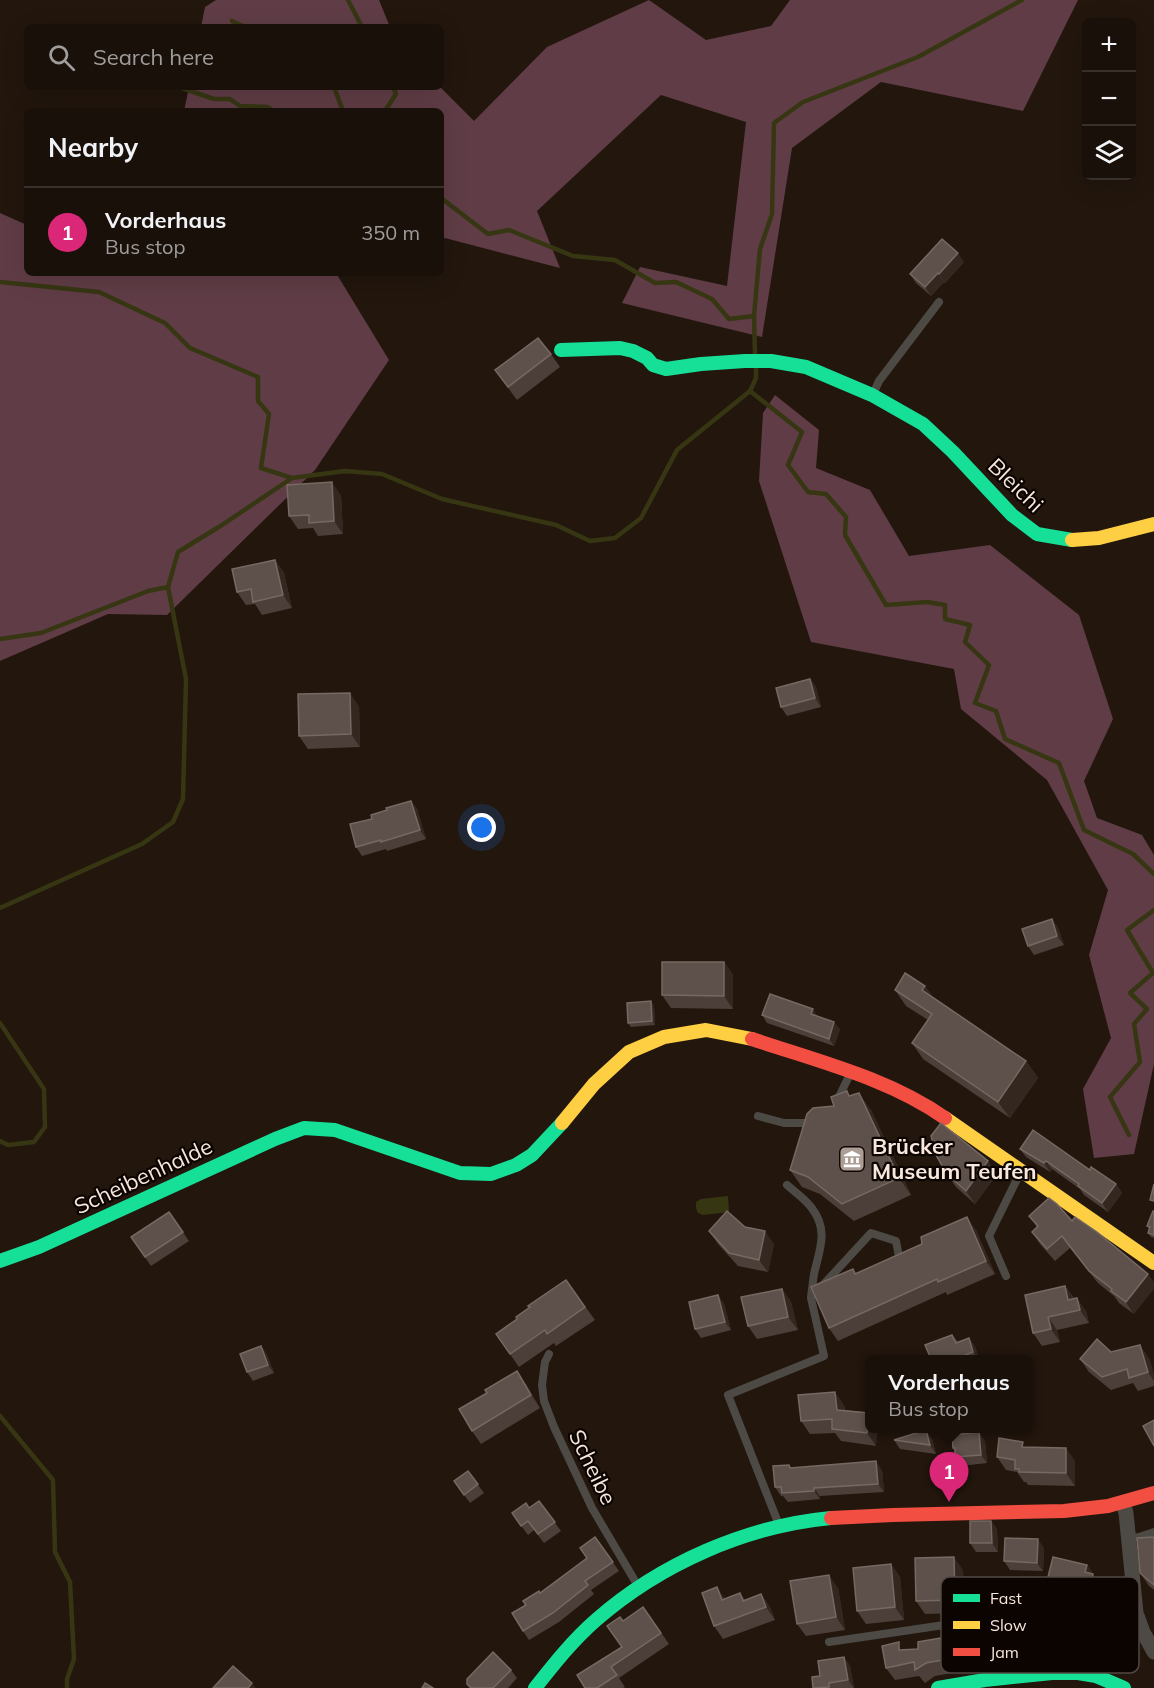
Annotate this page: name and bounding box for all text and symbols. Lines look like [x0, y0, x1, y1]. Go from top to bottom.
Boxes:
map controls [1082, 18, 1136, 180]
button: + [1082, 18, 1136, 72]
search box [24, 24, 444, 90]
icon: search [45, 41, 78, 74]
text: Search here [93, 43, 214, 71]
button: − [1082, 72, 1136, 126]
button: layers [1082, 126, 1136, 180]
text: Nearby [48, 131, 138, 164]
text: Vorderhaus [105, 206, 226, 234]
text: 1 [62, 220, 74, 245]
text: 350 m [361, 220, 420, 245]
text: Bus stop [105, 234, 185, 259]
street label: Bleichi [982, 452, 1050, 518]
your location [467, 813, 496, 842]
street label: Scheibenhalde [69, 1132, 217, 1220]
place label: Brücker Museum Teufen [872, 1132, 1036, 1185]
museum icon: Brücker Museum Teufen [837, 1144, 867, 1174]
popup [865, 1355, 1033, 1433]
text: Vorderhaus [888, 1368, 1010, 1396]
text: Bus stop [888, 1396, 969, 1421]
street label: Scheibe [563, 1425, 623, 1509]
pin: 1 [930, 1452, 968, 1502]
legend [941, 1577, 1139, 1673]
text: Fast [990, 1588, 1022, 1608]
text: Slow [990, 1615, 1027, 1635]
text: Jam [990, 1642, 1019, 1662]

